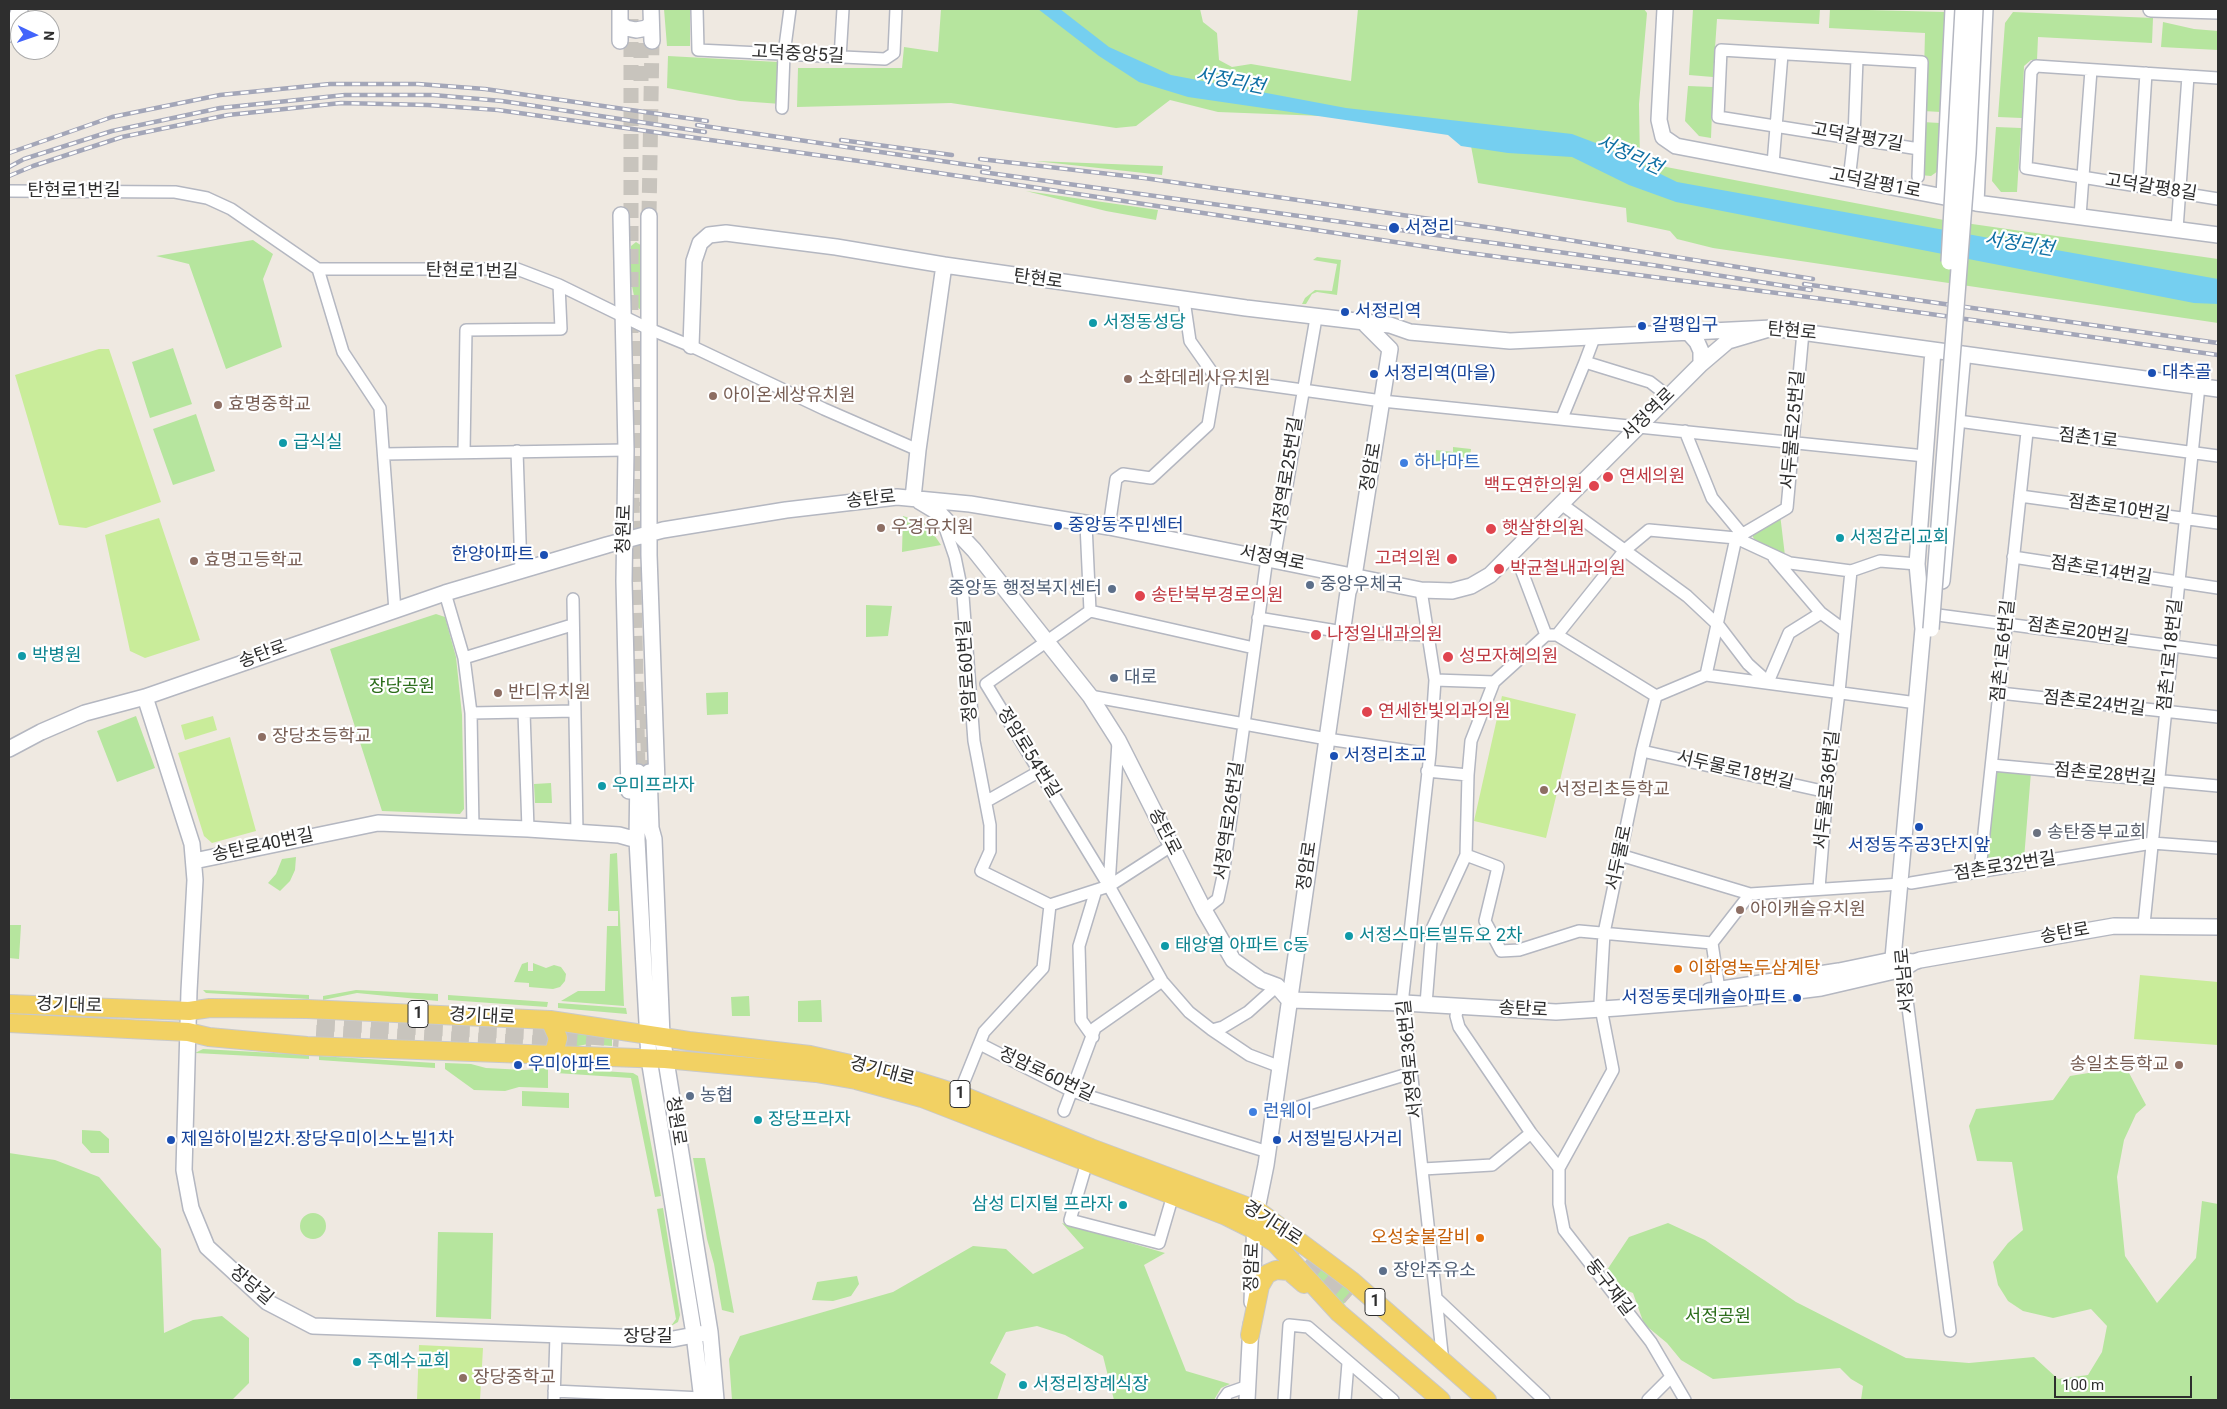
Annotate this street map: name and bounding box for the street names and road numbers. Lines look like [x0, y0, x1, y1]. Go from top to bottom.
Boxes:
street label: 고덕중앙5길 [751, 42, 845, 68]
street label: 고덕갈평7길 [1809, 119, 1905, 157]
street label: 고덕갈평1로 [1827, 165, 1923, 203]
street label: 고덕갈평8길 [2103, 170, 2199, 206]
street label: 탄현로1번길 [28, 180, 120, 202]
street label: 탄현로1번길 [425, 260, 519, 284]
street label: 탄현로 [1012, 266, 1064, 294]
street label: 탄현로 [1766, 319, 1818, 345]
street label: 서두물로25번길 [1778, 369, 1810, 491]
street label: 서정역로 [1618, 384, 1680, 446]
street label: 서정역로25번길 [1268, 415, 1308, 537]
street label: 점촌1로 [2057, 425, 2119, 453]
street label: 정암로 [1357, 441, 1387, 493]
street label: 송탄로 [845, 487, 897, 513]
street label: 점촌로10번길 [2066, 491, 2172, 527]
street label: 청원로 [613, 504, 637, 554]
street label: 서정역로 [1237, 542, 1307, 576]
street label: 점촌로14번길 [2048, 552, 2154, 590]
street label: 점촌1로18번길 [2154, 598, 2188, 712]
street label: 점촌1로6번길 [1988, 599, 2020, 703]
street label: 점촌로20번길 [2025, 614, 2131, 650]
street label: 정암로60번길 [954, 619, 982, 723]
street label: 송탄로 [236, 636, 290, 674]
street label: 점촌로24번길 [2042, 687, 2146, 721]
street label: 정암로54번길 [992, 704, 1064, 802]
street label: 서두물로36번길 [1811, 729, 1845, 851]
street label: 서두물로18번길 [1674, 747, 1796, 795]
street label: 서정역로26번길 [1211, 760, 1249, 882]
street label: 점촌로28번길 [2053, 760, 2157, 790]
street label: 송탄로 [1143, 805, 1185, 859]
street label: 서두물로 [1603, 823, 1637, 893]
street label: 송탄로40번길 [210, 825, 316, 867]
street label: 정암로 [1294, 840, 1322, 892]
street label: 점촌로32번길 [1952, 848, 2058, 886]
street label: 송탄로 [2039, 919, 2091, 949]
street label: 서정남로 [1892, 947, 1920, 1015]
street label: 경기대로 [36, 994, 102, 1018]
street label: 서정역로36번길 [1394, 998, 1428, 1120]
street label: 송탄로 [1498, 998, 1548, 1022]
road number: 1 [408, 1001, 428, 1028]
street label: 경기대로 [448, 1004, 516, 1030]
street label: 정암로60번길 [995, 1043, 1097, 1107]
street label: 경기대로 [847, 1053, 917, 1091]
road number: 1 [950, 1080, 970, 1108]
street label: 청원로 [660, 1095, 690, 1147]
street label: 경기대로 [1238, 1197, 1306, 1251]
street label: 정암로 [1241, 1242, 1265, 1292]
street label: 둥구재길 [1580, 1255, 1638, 1321]
street label: 장당길 [225, 1262, 277, 1310]
road number: 1 [1365, 1288, 1385, 1315]
street label: 장당길 [623, 1326, 673, 1348]

